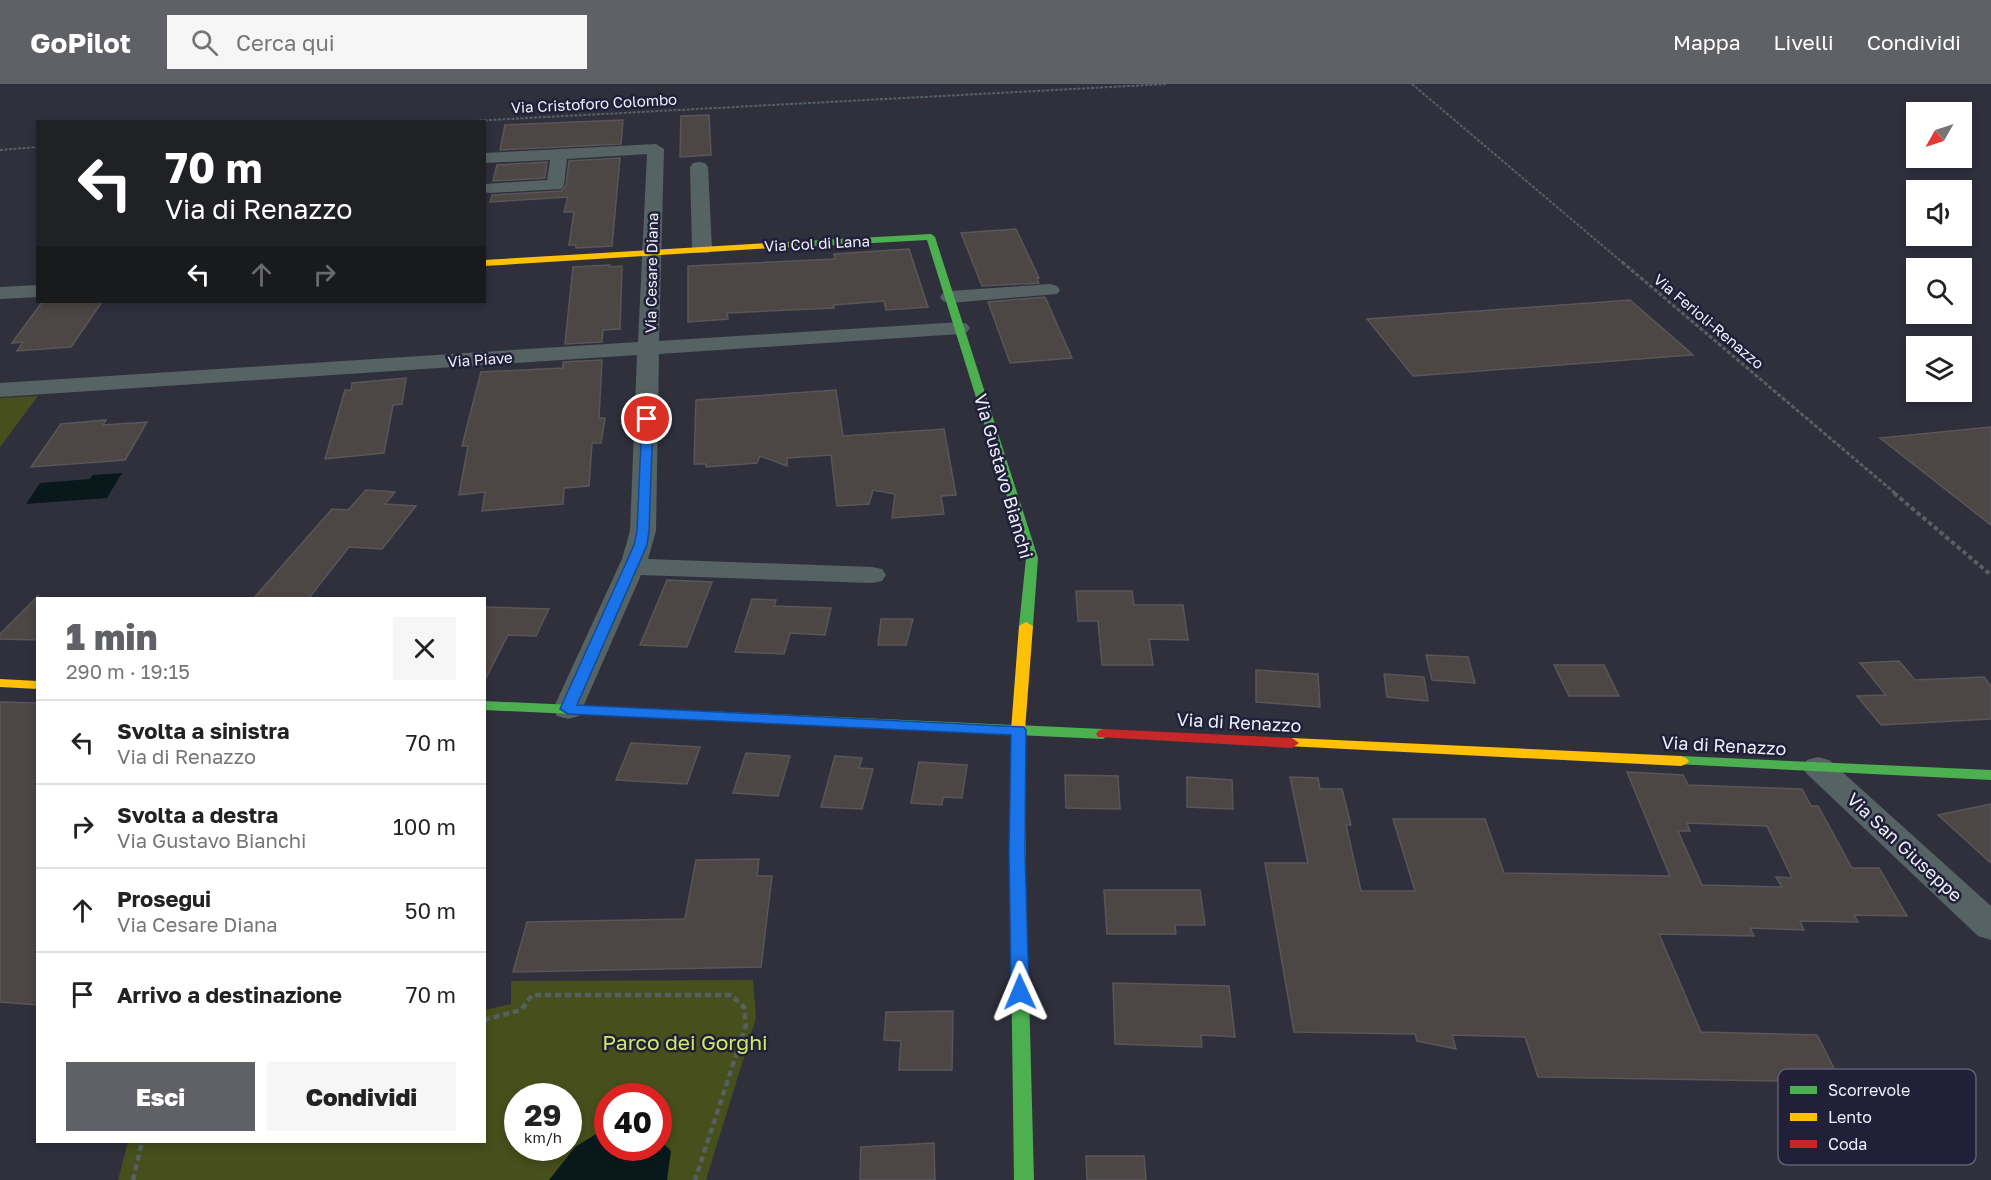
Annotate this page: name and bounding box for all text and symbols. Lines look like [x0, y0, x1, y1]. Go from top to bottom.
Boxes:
search box [167, 15, 587, 69]
text: GoPilot [30, 26, 131, 59]
icon: search [188, 26, 221, 59]
text: Cerca qui [236, 29, 335, 56]
text: Mappa [1673, 29, 1741, 55]
text: Livelli [1774, 29, 1834, 55]
text: Condividi [1867, 29, 1961, 55]
street label: Via Cristoforo Colombo [510, 90, 678, 116]
north arrow [1906, 102, 1972, 168]
map controls [1906, 102, 1972, 402]
text: 70 m [165, 142, 262, 192]
icon: left [66, 144, 144, 222]
button: sound [1906, 180, 1972, 246]
text: Via di Renazzo [165, 193, 353, 225]
street label: Via Cesare Diana [641, 213, 661, 333]
street label: Via Col di Lana [764, 231, 870, 255]
icon: left [182, 258, 215, 291]
icon: ahead [245, 258, 278, 291]
icon: right [308, 258, 341, 291]
button: search [1906, 258, 1972, 324]
street label: Via Ferioli-Renazzo [1650, 270, 1768, 372]
button: layers [1906, 336, 1972, 402]
street label: Via Piave [447, 348, 513, 370]
street label: Via Gustavo Bianchi [970, 391, 1038, 561]
pin [621, 393, 672, 444]
icon: arrive [630, 402, 663, 435]
text: 1 min [66, 615, 157, 658]
button: close [393, 617, 456, 680]
text: 290 m · 19:15 [66, 659, 190, 683]
street label: Via di Renazzo [1176, 708, 1302, 736]
text: Svolta a sinistra [117, 717, 289, 744]
icon: left [66, 726, 99, 759]
text: 70 m [406, 729, 456, 756]
street label: Via di Renazzo [1661, 731, 1787, 759]
text: Via di Renazzo [117, 744, 256, 768]
street label: Via San Giuseppe [1843, 788, 1967, 906]
text: Svolta a destra [117, 801, 278, 828]
icon: right [66, 810, 99, 843]
text: 100 m [393, 813, 456, 840]
text: Via Gustavo Bianchi [117, 828, 306, 852]
text: Prosegui [117, 885, 211, 912]
icon: ahead [66, 894, 99, 927]
text: 50 m [405, 897, 456, 924]
text: Via Cesare Diana [117, 912, 278, 936]
position arrow [988, 960, 1052, 1024]
icon: arrive [66, 978, 99, 1011]
text: Arrivo a destinazione [117, 981, 342, 1008]
text: 70 m [406, 981, 456, 1008]
park label: Parco dei Gorghi [602, 1029, 768, 1055]
button: Esci [66, 1062, 255, 1131]
button: Condividi [267, 1062, 456, 1131]
legend [1778, 1069, 1976, 1165]
text: Scorrevole [1828, 1080, 1910, 1100]
speed limit sign: 40 [594, 1083, 672, 1161]
text: 29 [524, 1097, 562, 1133]
text: Lento [1828, 1107, 1872, 1127]
text: km/h [524, 1128, 562, 1146]
text: Coda [1828, 1134, 1867, 1154]

